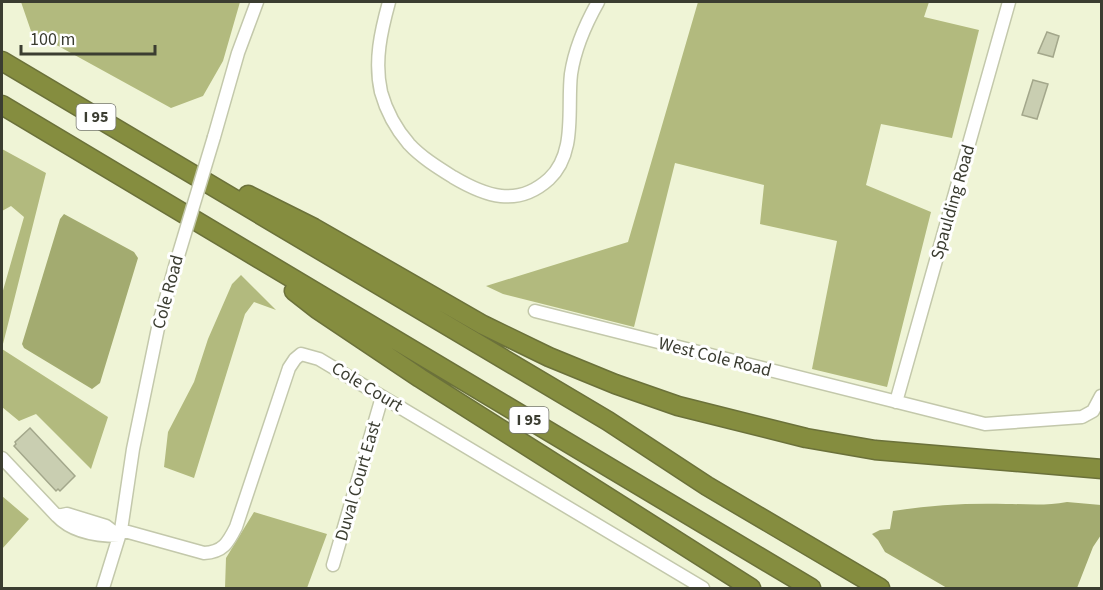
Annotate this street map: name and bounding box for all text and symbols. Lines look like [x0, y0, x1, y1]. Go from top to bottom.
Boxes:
scale bar [21, 18, 154, 56]
text: 100 m [30, 27, 75, 52]
road number: I 95 [76, 104, 116, 130]
street label: Spaulding Road [925, 142, 981, 262]
street label: Cole Road [146, 252, 190, 332]
street label: West Cole Road [656, 331, 774, 383]
street label: Cole Court [327, 356, 407, 418]
road number: I 95 [510, 407, 548, 433]
street label: Duval Court East [329, 418, 387, 544]

